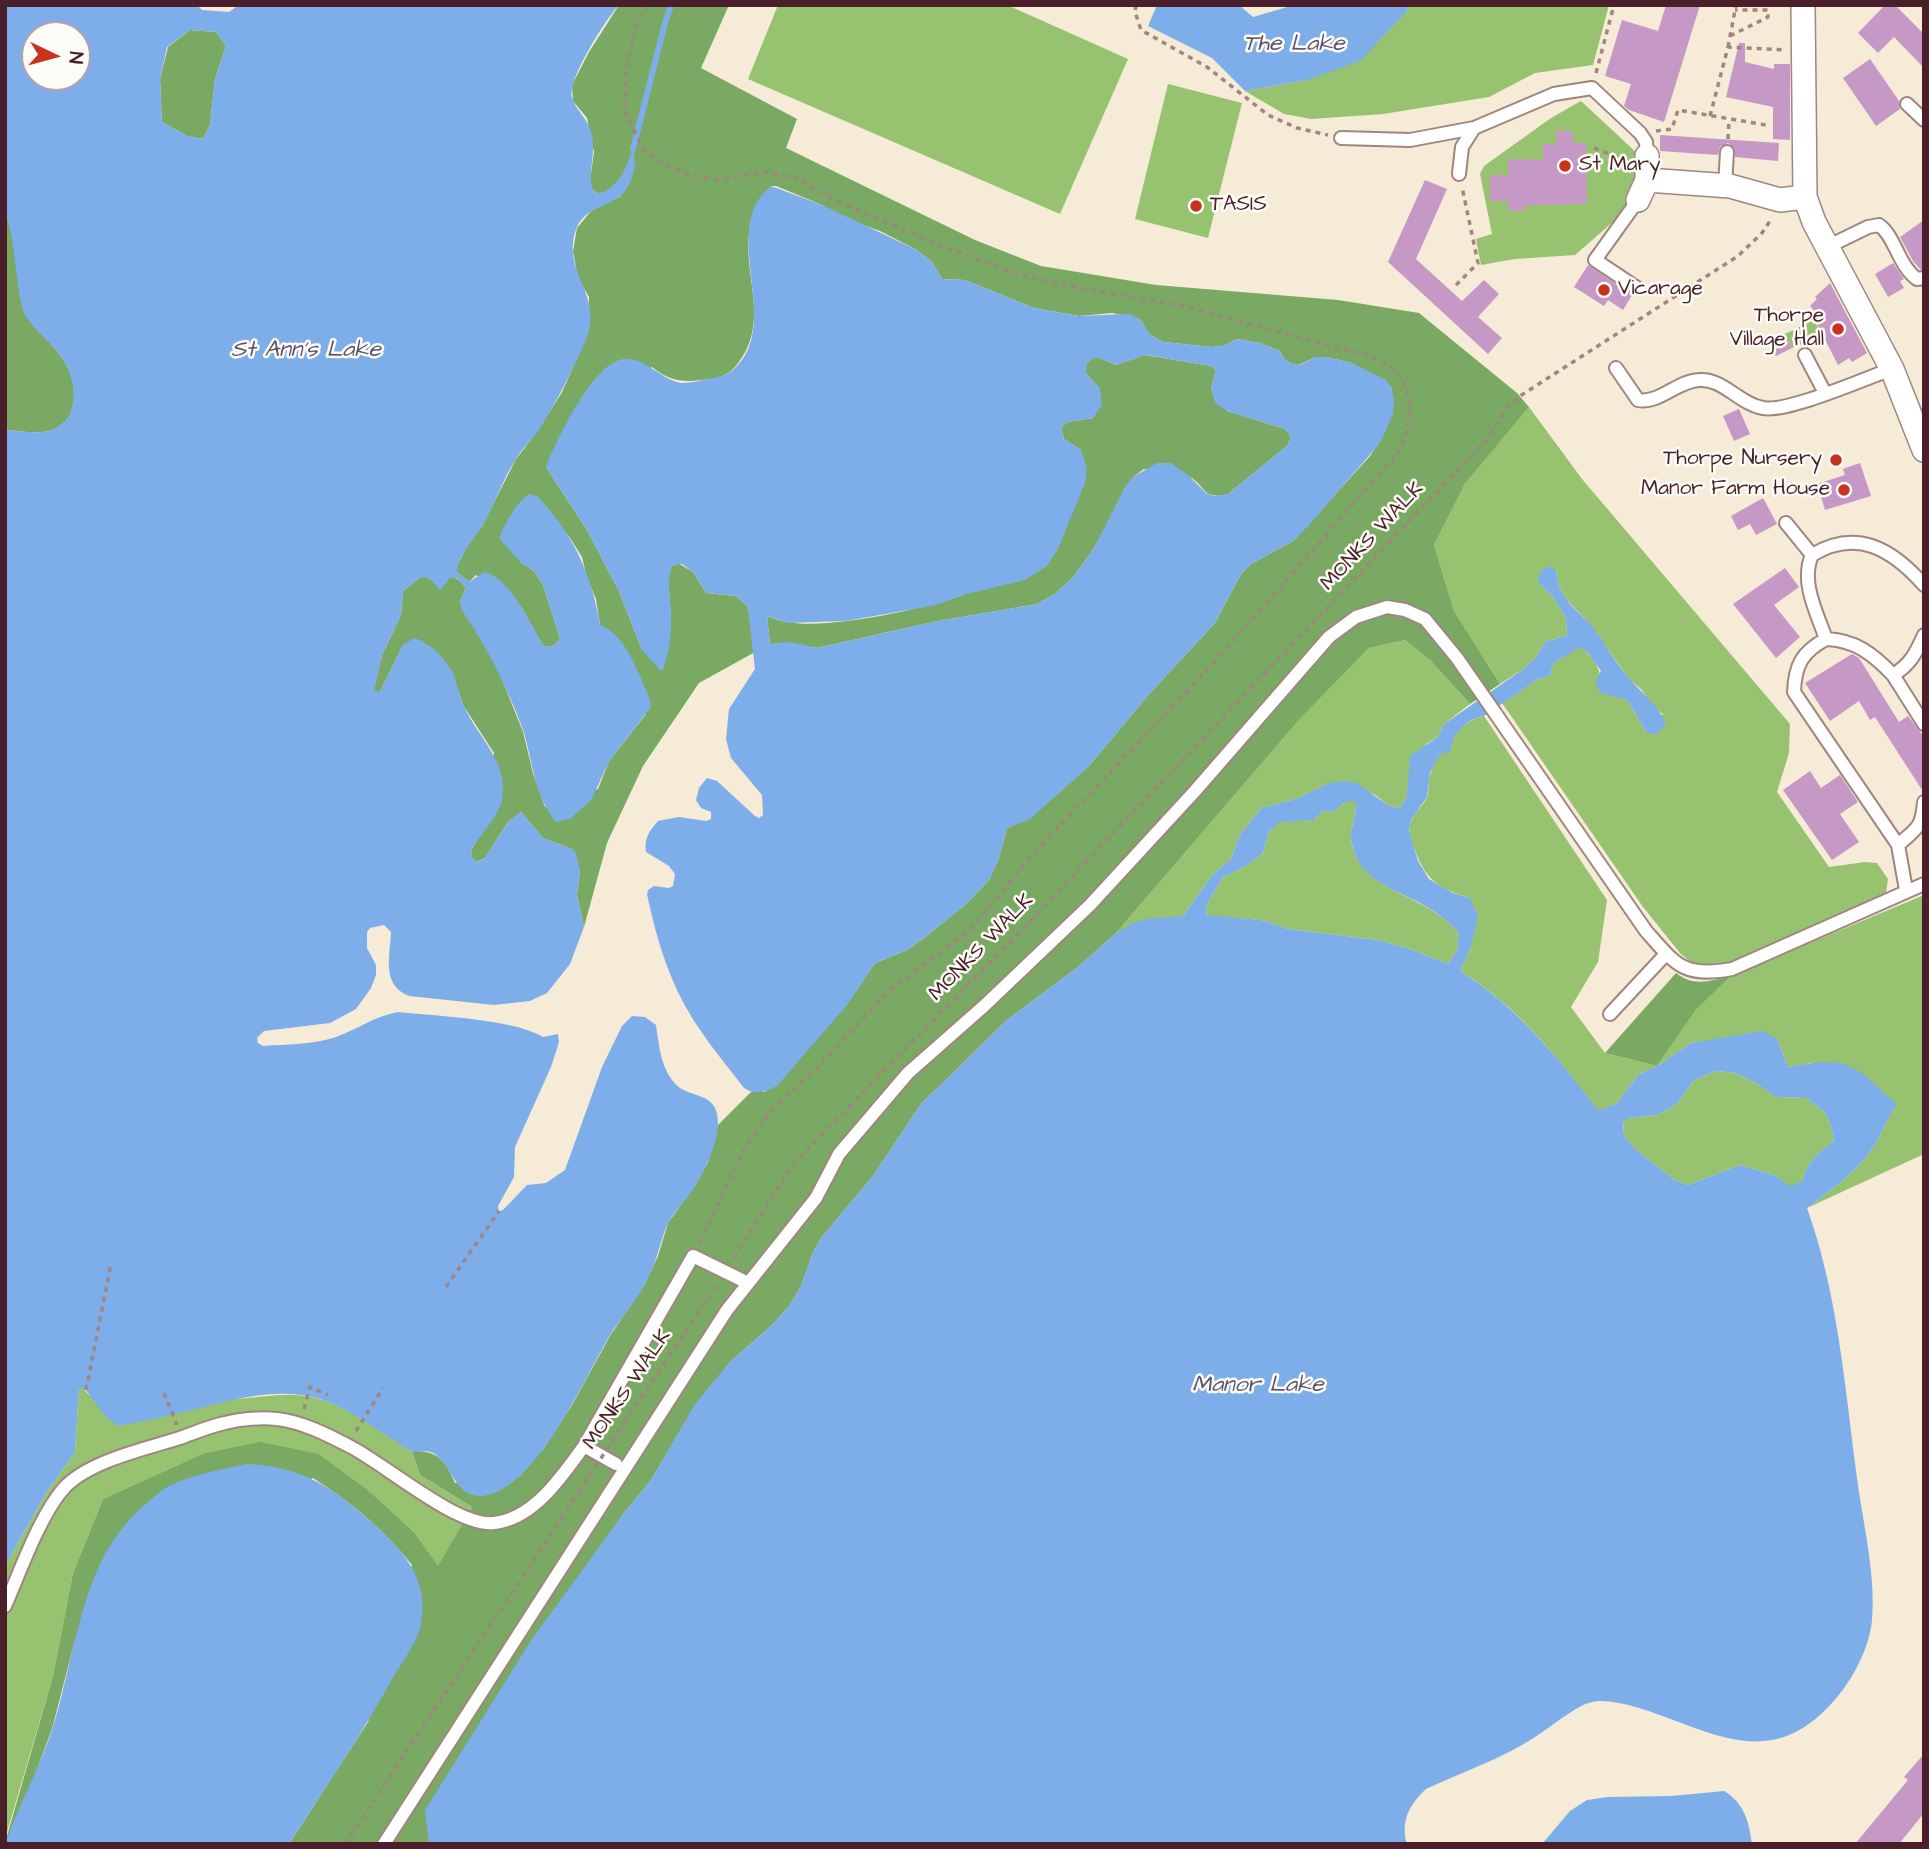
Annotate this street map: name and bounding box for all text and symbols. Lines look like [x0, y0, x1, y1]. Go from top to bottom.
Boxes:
north arrow [21, 21, 91, 91]
water label: The Lake [1243, 31, 1345, 59]
text: N [61, 51, 89, 65]
place label: St Mary [1579, 153, 1661, 179]
marker: St Mary [1557, 158, 1573, 174]
place label: TASIS [1210, 193, 1267, 219]
marker: TASIS [1188, 198, 1204, 214]
place label: Vicarage [1618, 277, 1703, 303]
marker: Vicarage [1596, 282, 1612, 298]
place label: Thorpe Village Hall [1730, 304, 1824, 354]
marker: Thorpe Village Hall [1830, 321, 1846, 337]
water label: St Ann's Lake [231, 337, 381, 365]
place label: Thorpe Nursery [1663, 447, 1822, 473]
marker: Thorpe Nursery [1828, 452, 1844, 468]
street label: MONKS WALK [1316, 477, 1430, 597]
place label: Manor Farm House [1641, 477, 1830, 503]
marker: Manor Farm House [1836, 482, 1852, 498]
street label: MONKS WALK [924, 889, 1040, 1007]
street label: MONKS WALK [579, 1325, 677, 1455]
water label: Manor Lake [1192, 1372, 1324, 1400]

